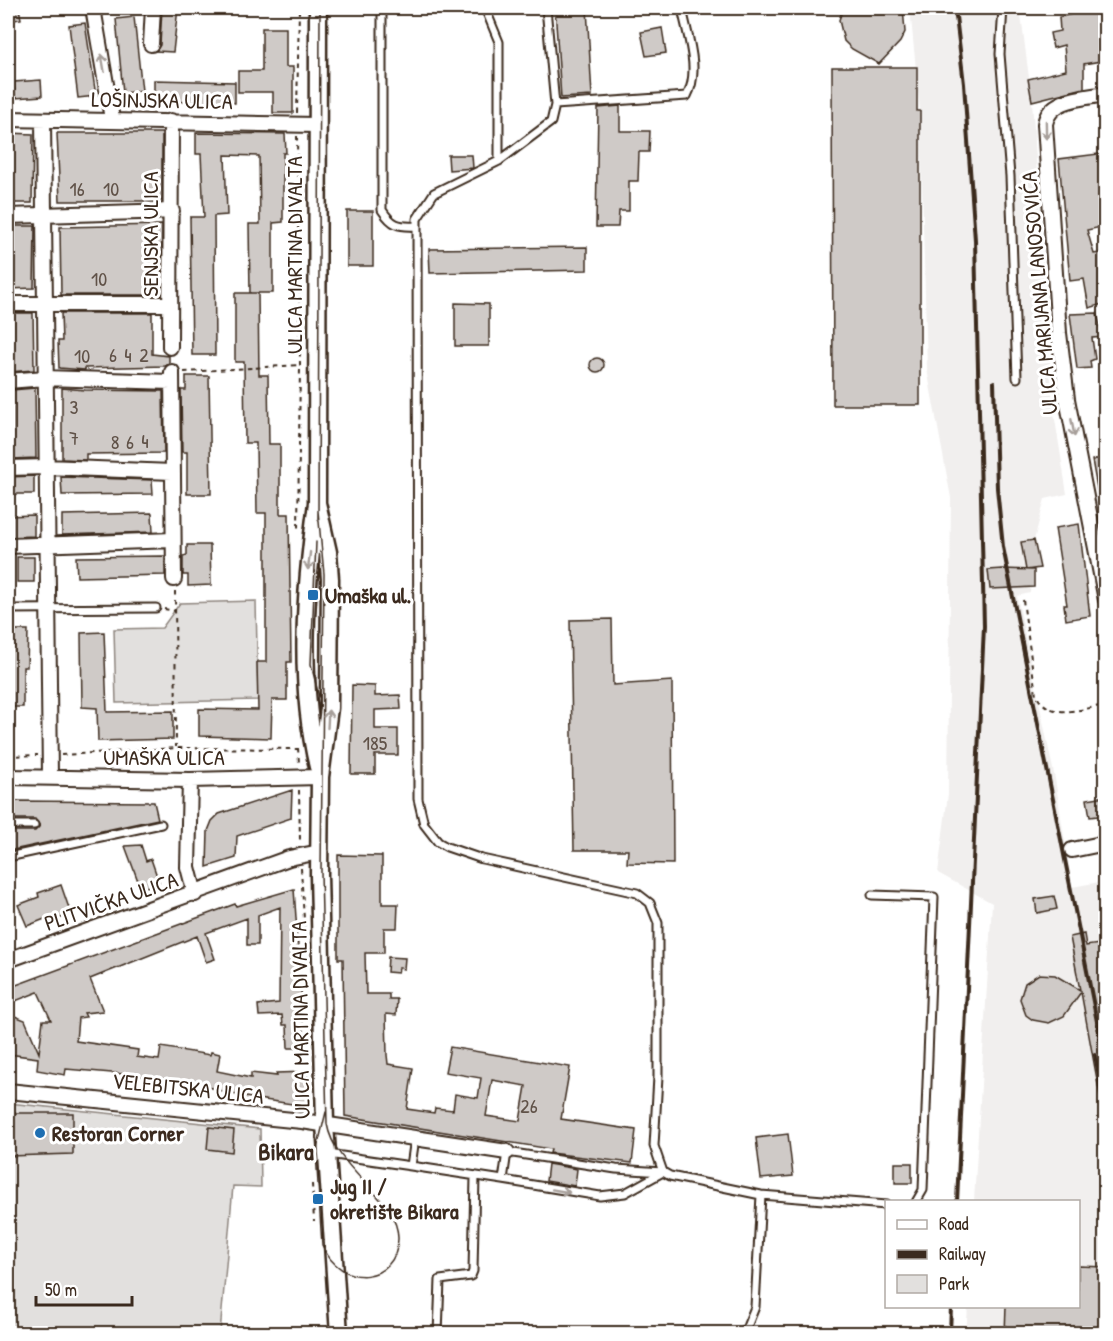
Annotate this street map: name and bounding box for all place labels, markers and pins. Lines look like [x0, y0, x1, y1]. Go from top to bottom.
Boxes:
place label: Umaška ul. [325, 580, 412, 610]
marker: Umaška ul. [306, 588, 320, 602]
place label: Restoran Corner [52, 1118, 185, 1148]
marker: Restoran Corner [33, 1126, 47, 1140]
place label: Jug II / okretište Bikara [330, 1171, 459, 1226]
marker: Jug II / okretište Bikara [311, 1192, 325, 1206]

